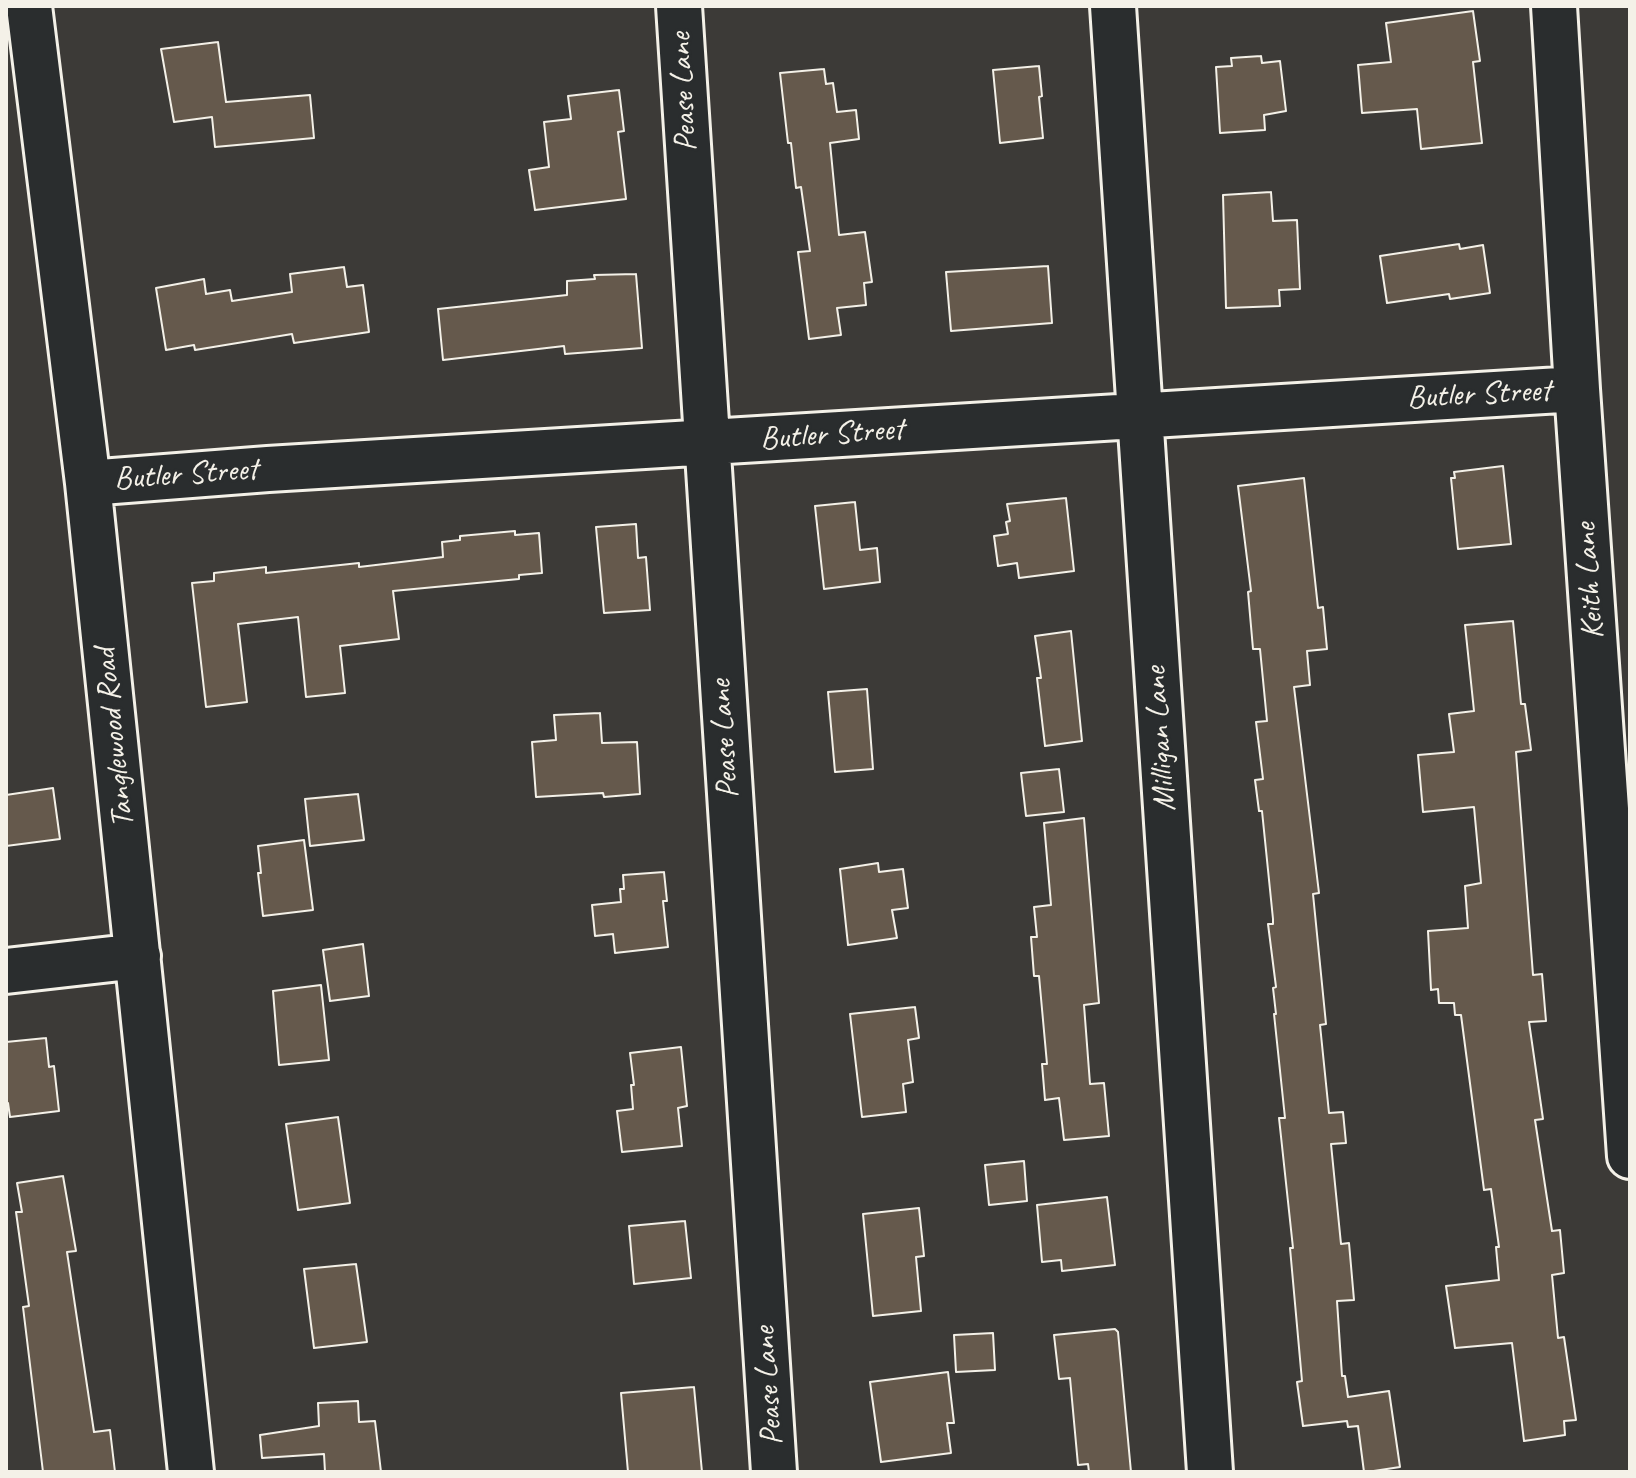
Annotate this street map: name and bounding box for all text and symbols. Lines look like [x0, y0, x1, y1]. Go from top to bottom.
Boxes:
street label: Pease Lane [662, 32, 706, 152]
street label: Butler Street [1406, 372, 1552, 418]
street label: Butler Street [759, 411, 905, 459]
street label: Butler Street [113, 451, 259, 499]
street label: Keith Lane [1567, 522, 1613, 640]
street label: Tanglewood Road [86, 646, 144, 830]
street label: Milligan Lane [1137, 665, 1185, 813]
street label: Pease Lane [702, 678, 748, 800]
street label: Pease Lane [746, 1325, 792, 1447]

